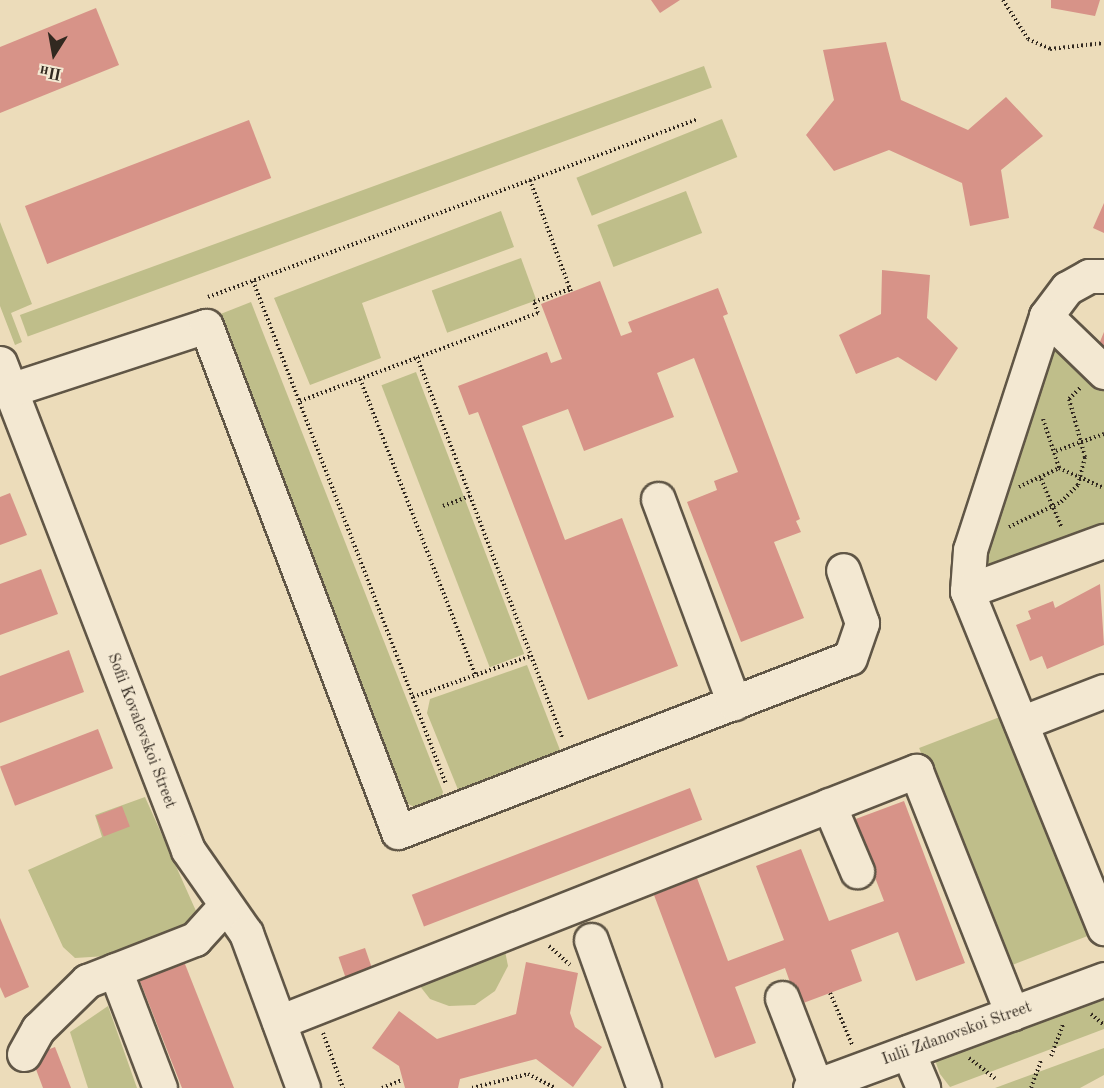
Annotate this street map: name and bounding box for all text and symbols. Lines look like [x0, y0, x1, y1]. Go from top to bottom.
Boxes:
north arrow [24, 24, 84, 84]
text: Пн [38, 62, 63, 82]
street label: Sofii Kovalevskoi Street [102, 651, 180, 811]
street label: Iulii Zdanovskoi Street [880, 998, 1034, 1070]

